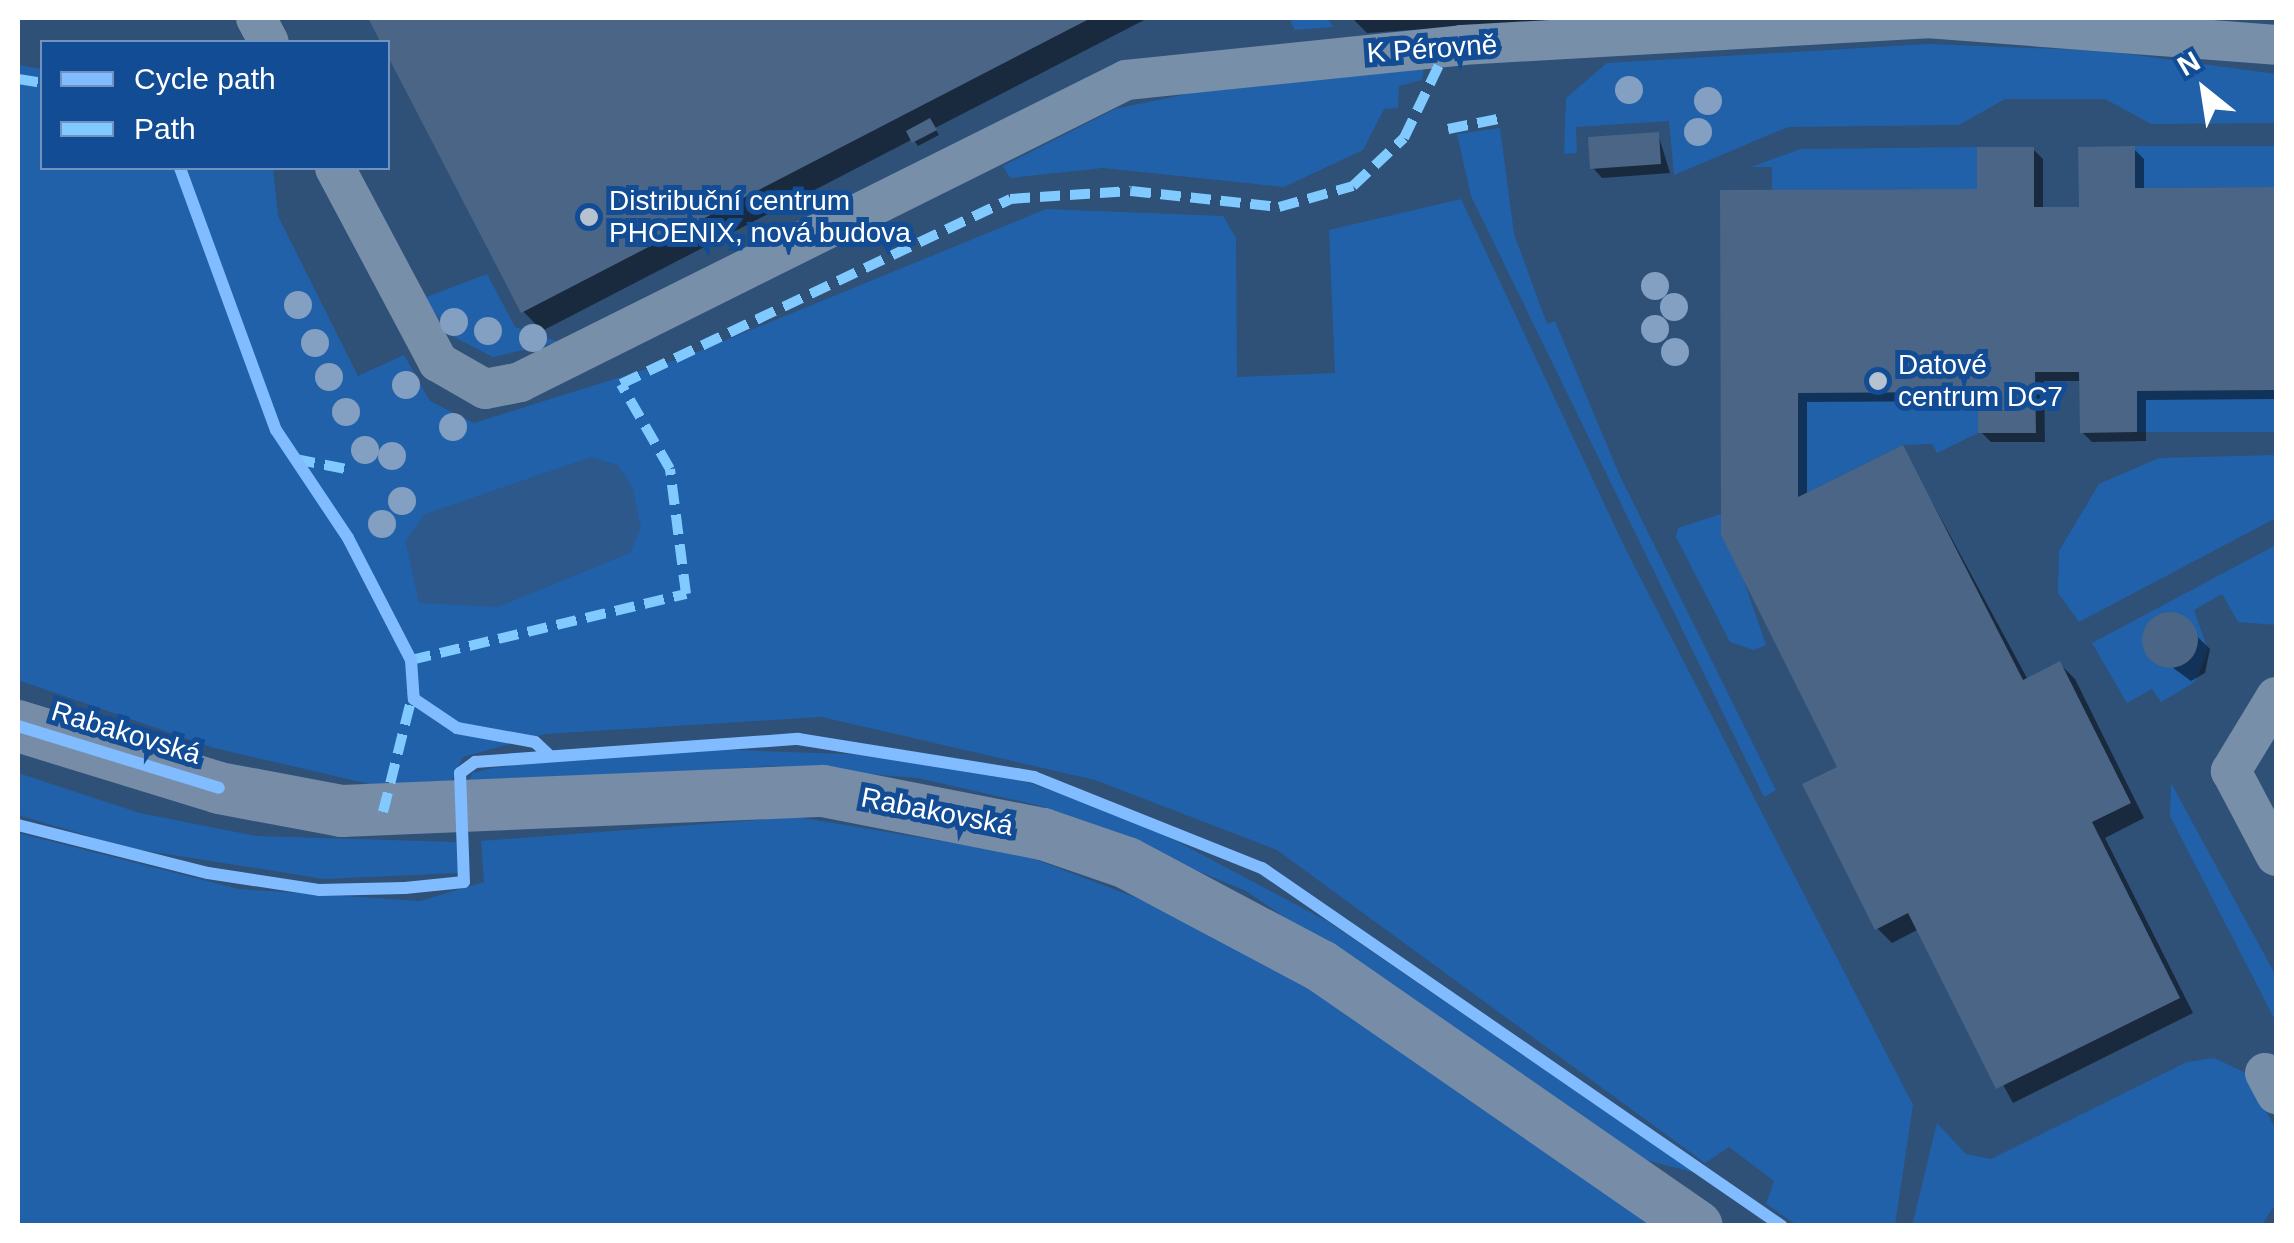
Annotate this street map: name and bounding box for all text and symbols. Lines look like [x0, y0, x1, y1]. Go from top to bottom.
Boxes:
street label: K Pérovně [1366, 28, 1498, 70]
legend [40, 40, 390, 170]
north arrow [2154, 40, 2254, 140]
text: N [2172, 45, 2205, 82]
text: Cycle path [134, 62, 276, 95]
text: Path [134, 112, 196, 145]
place label: Distribuční centrum PHOENIX, nová budova [609, 184, 911, 250]
marker: Distribuční centrum PHOENIX, nová budova [578, 206, 600, 228]
place label: Datové centrum DC7 [1898, 348, 2063, 414]
marker: Datové centrum DC7 [1867, 370, 1889, 392]
street label: Rabakovská [47, 694, 205, 772]
street label: Rabakovská [858, 781, 1016, 843]

